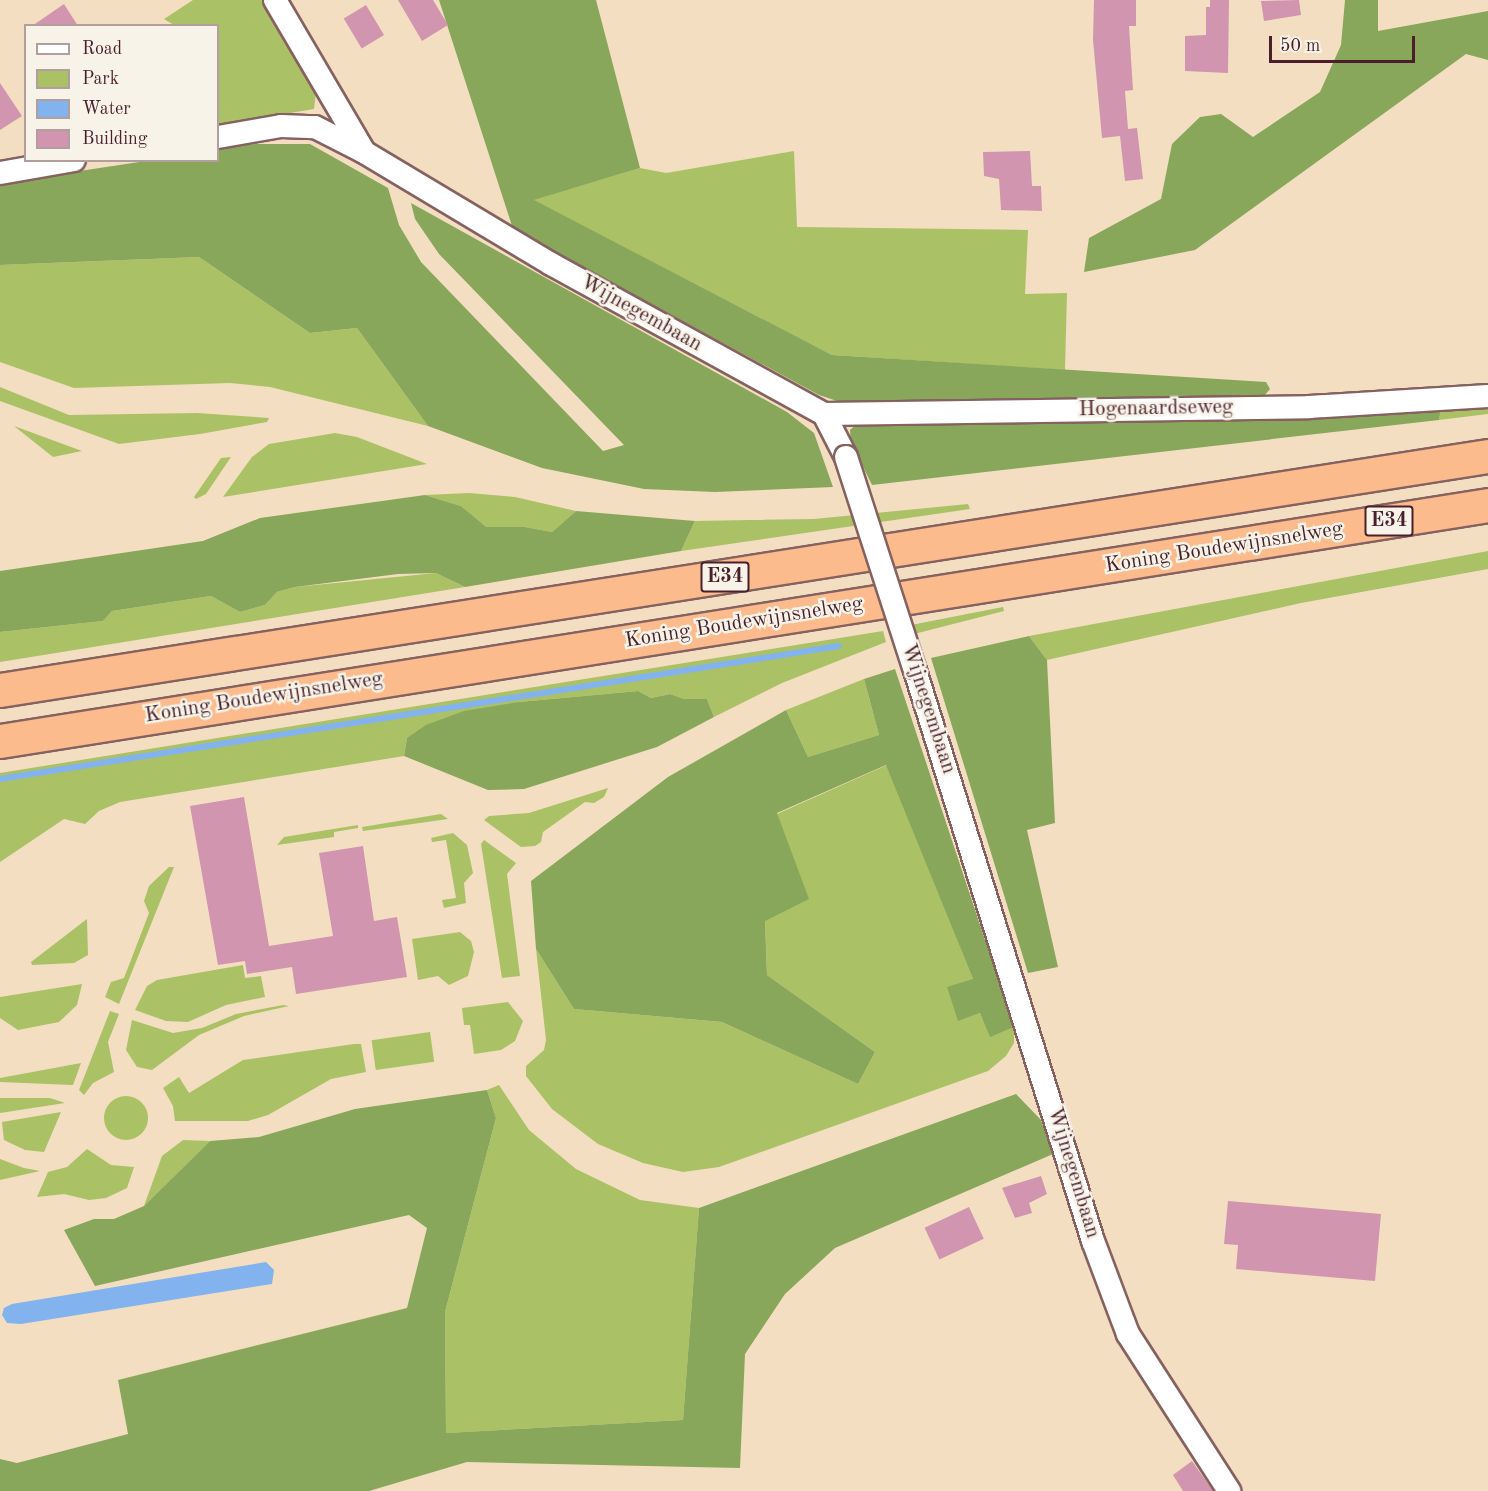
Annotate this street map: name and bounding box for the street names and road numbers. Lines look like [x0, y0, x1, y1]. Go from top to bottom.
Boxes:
street label: Wijnegembaan [576, 270, 706, 358]
street label: Hogenaardseweg [1078, 395, 1234, 423]
road number: E34 [1364, 504, 1414, 538]
street label: Koning Boudewijnsnelweg [1103, 517, 1345, 579]
road number: E34 [700, 560, 750, 594]
street label: Koning Boudewijnsnelweg [623, 592, 865, 654]
street label: Wijnegembaan [895, 641, 961, 777]
street label: Koning Boudewijnsnelweg [143, 667, 385, 729]
street label: Wijnegembaan [1041, 1105, 1105, 1241]

